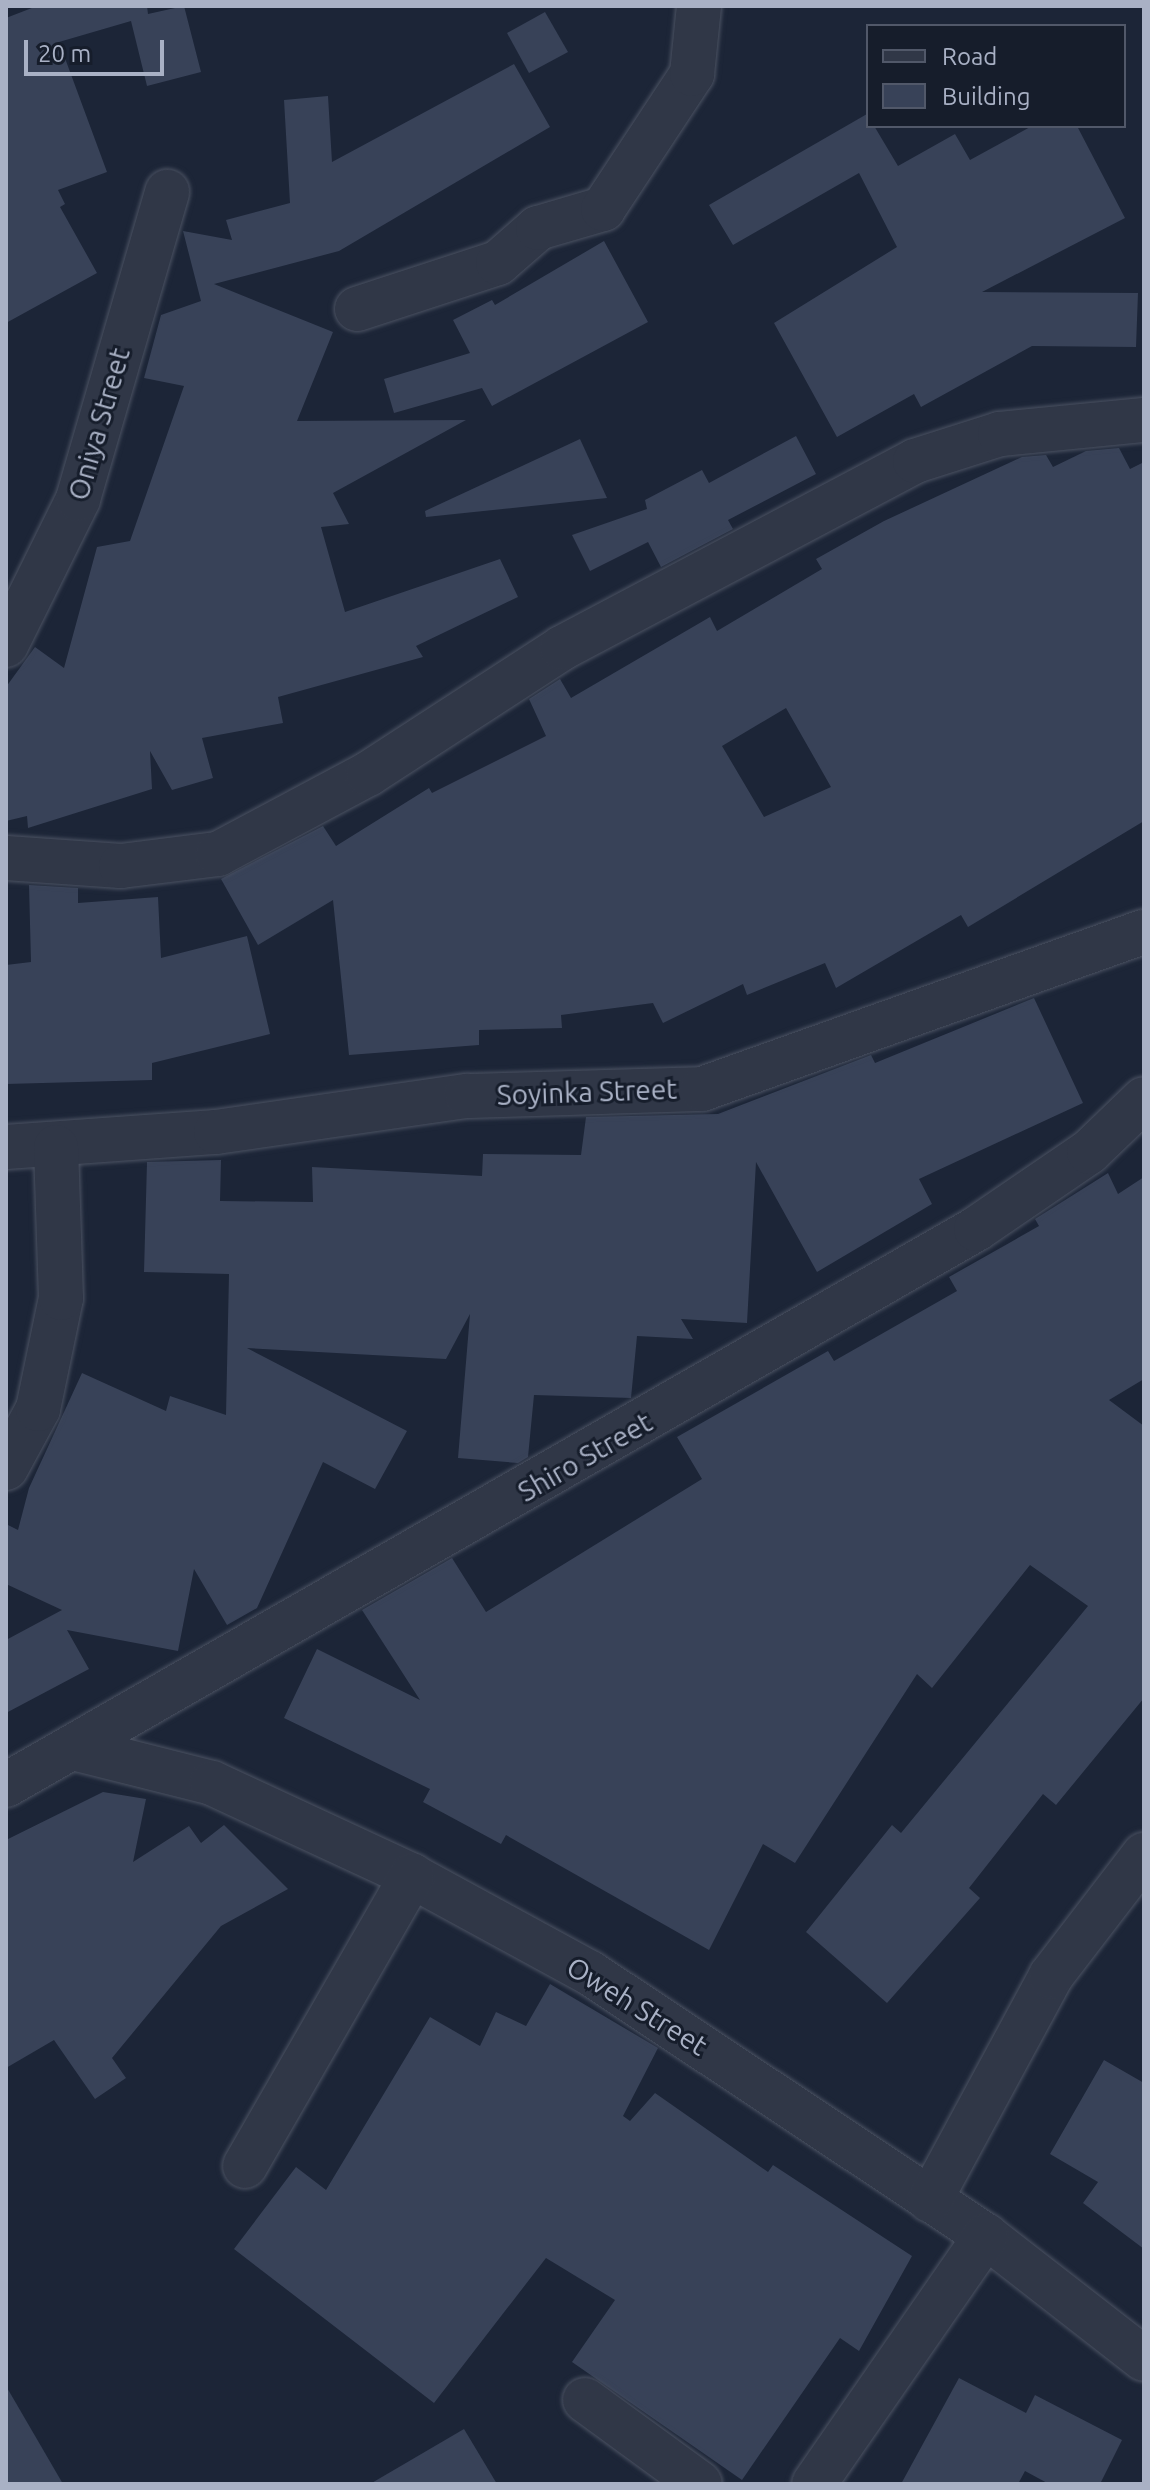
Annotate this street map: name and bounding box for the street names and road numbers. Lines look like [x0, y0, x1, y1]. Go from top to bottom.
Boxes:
street label: Oniya Street [61, 344, 137, 504]
street label: Soyinka Street [496, 1072, 678, 1112]
street label: Shiro Street [512, 1405, 658, 1509]
street label: Oweh Street [560, 1950, 714, 2062]

